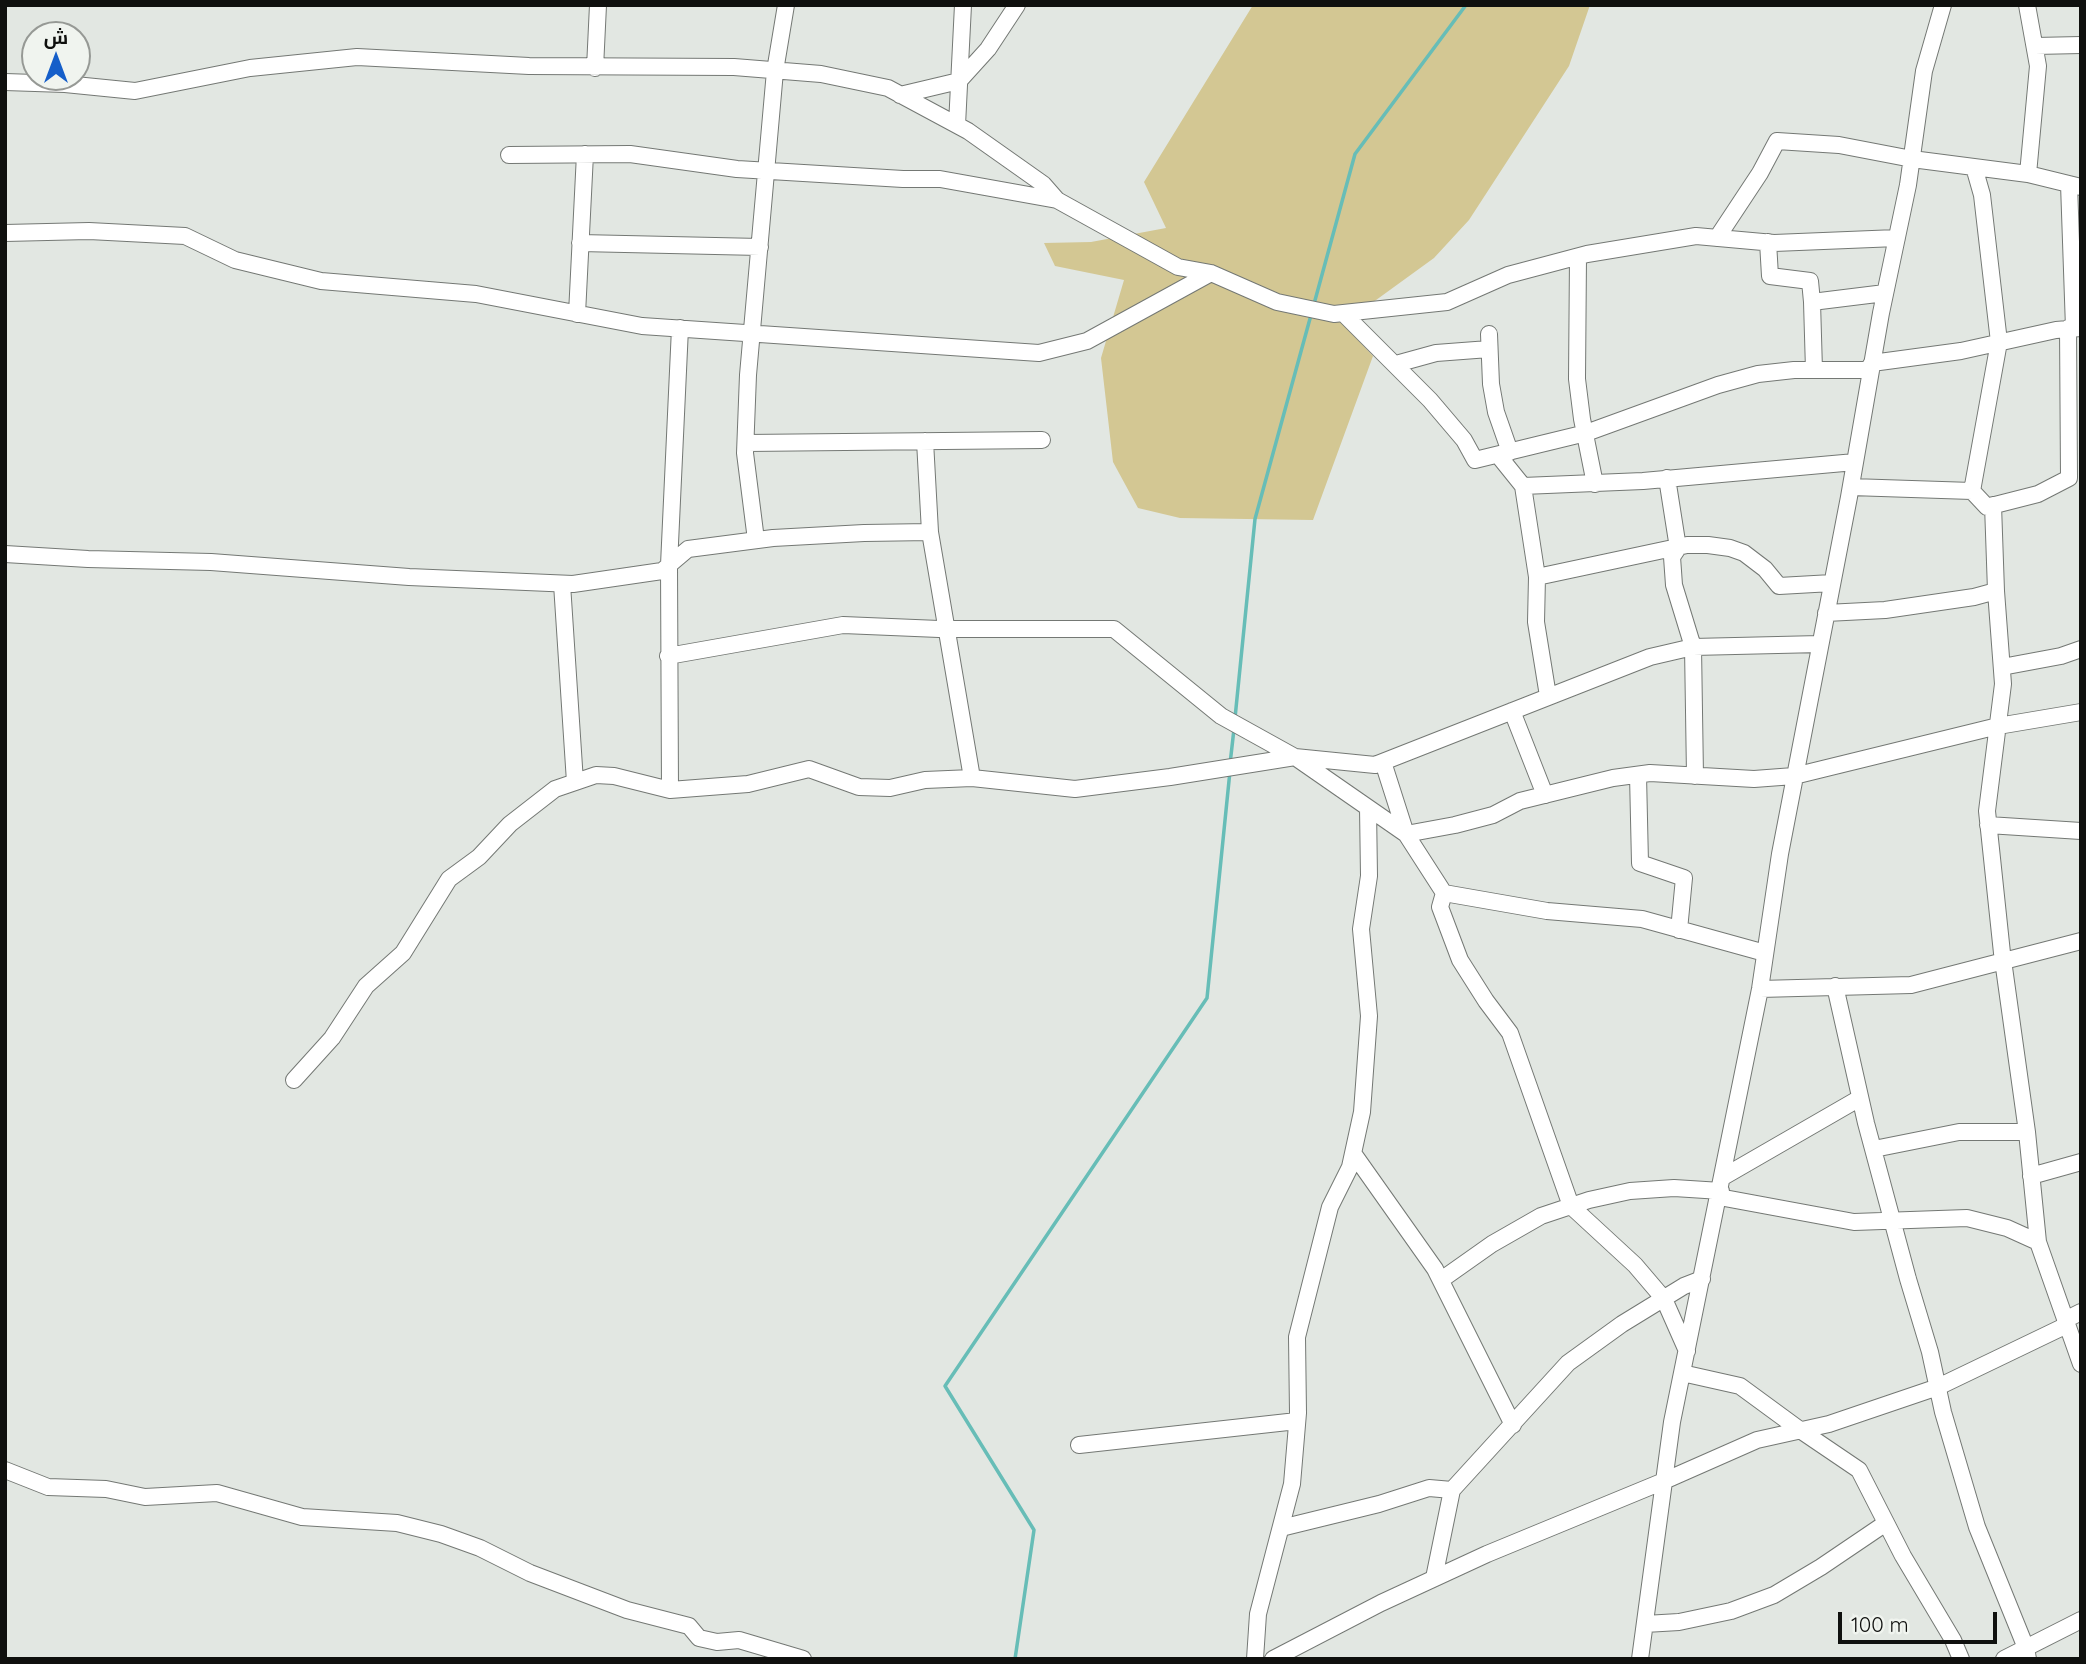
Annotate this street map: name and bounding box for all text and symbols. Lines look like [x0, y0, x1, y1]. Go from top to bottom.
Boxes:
north arrow [21, 21, 91, 91]
text: ش [44, 25, 68, 49]
scale bar [1841, 1598, 2000, 1642]
text: 100 m [1851, 1611, 1909, 1637]

